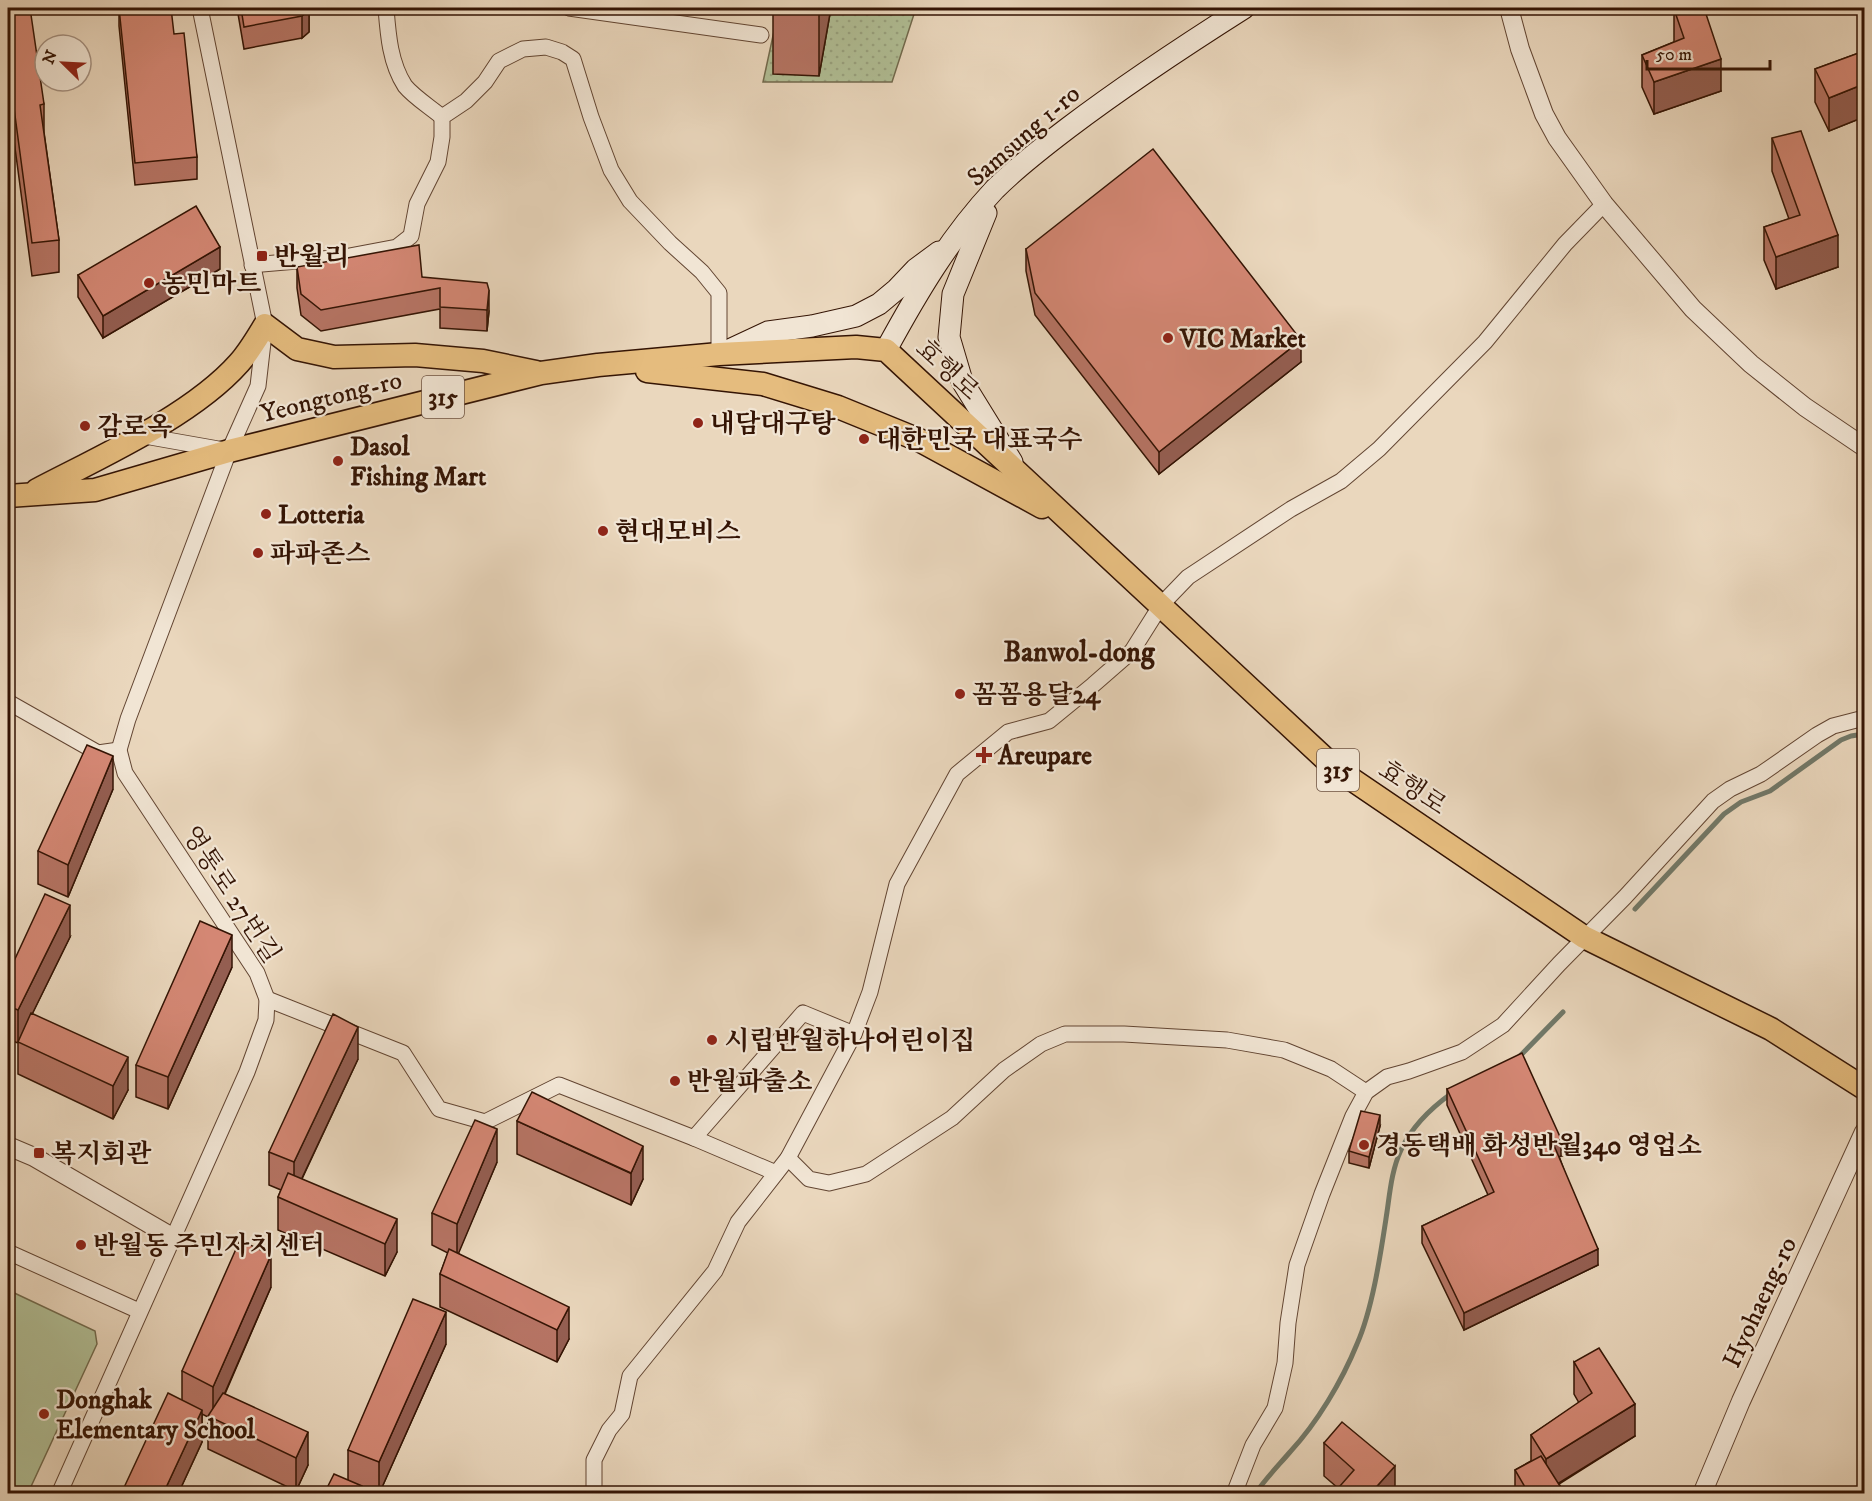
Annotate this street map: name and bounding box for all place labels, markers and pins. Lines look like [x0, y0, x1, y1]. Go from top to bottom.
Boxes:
place label: 반월리 [274, 241, 349, 274]
marker: 반월리 [255, 249, 269, 263]
place label: 농민마트 [161, 268, 261, 301]
marker: 농민마트 [142, 276, 156, 290]
place label: VIC Market [1179, 323, 1307, 356]
marker: VIC Market [1161, 331, 1175, 345]
place label: 내담대구탕 [710, 408, 836, 441]
place label: 감로옥 [97, 411, 172, 444]
marker: 내담대구탕 [691, 416, 705, 430]
marker: 감로옥 [78, 419, 92, 433]
place label: 대한민국 대표국수 [876, 424, 1083, 457]
place label: Dasol Fishing Mart [350, 431, 487, 494]
marker: 대한민국 대표국수 [857, 432, 871, 446]
marker: Dasol Fishing Mart [331, 454, 345, 468]
place label: Lotteria [278, 499, 365, 532]
marker: Lotteria [259, 507, 273, 521]
place label: 현대모비스 [615, 516, 741, 549]
marker: 현대모비스 [596, 524, 610, 538]
place label: 파파존스 [270, 538, 370, 571]
marker: 파파존스 [251, 546, 265, 560]
place label: 꼼꼼용달24 [972, 679, 1101, 712]
marker: 꼼꼼용달24 [953, 687, 967, 701]
place label: Areupare [997, 740, 1092, 773]
marker: Areupare [975, 746, 993, 764]
place label: 시립반월하나어린이집 [724, 1025, 975, 1058]
marker: 시립반월하나어린이집 [705, 1033, 719, 1047]
place label: 반월파출소 [687, 1066, 813, 1099]
marker: 반월파출소 [668, 1074, 682, 1088]
place label: 경동택배 화성반월340 영업소 [1376, 1130, 1702, 1163]
place label: 복지회관 [51, 1138, 152, 1171]
marker: 경동택배 화성반월340 영업소 [1357, 1138, 1371, 1152]
marker: 복지회관 [32, 1146, 46, 1160]
place label: 반월동 주민자치센터 [93, 1230, 325, 1263]
marker: 반월동 주민자치센터 [74, 1238, 88, 1252]
place label: Donghak Elementary School [56, 1384, 256, 1447]
marker: Donghak Elementary School [37, 1407, 51, 1421]

